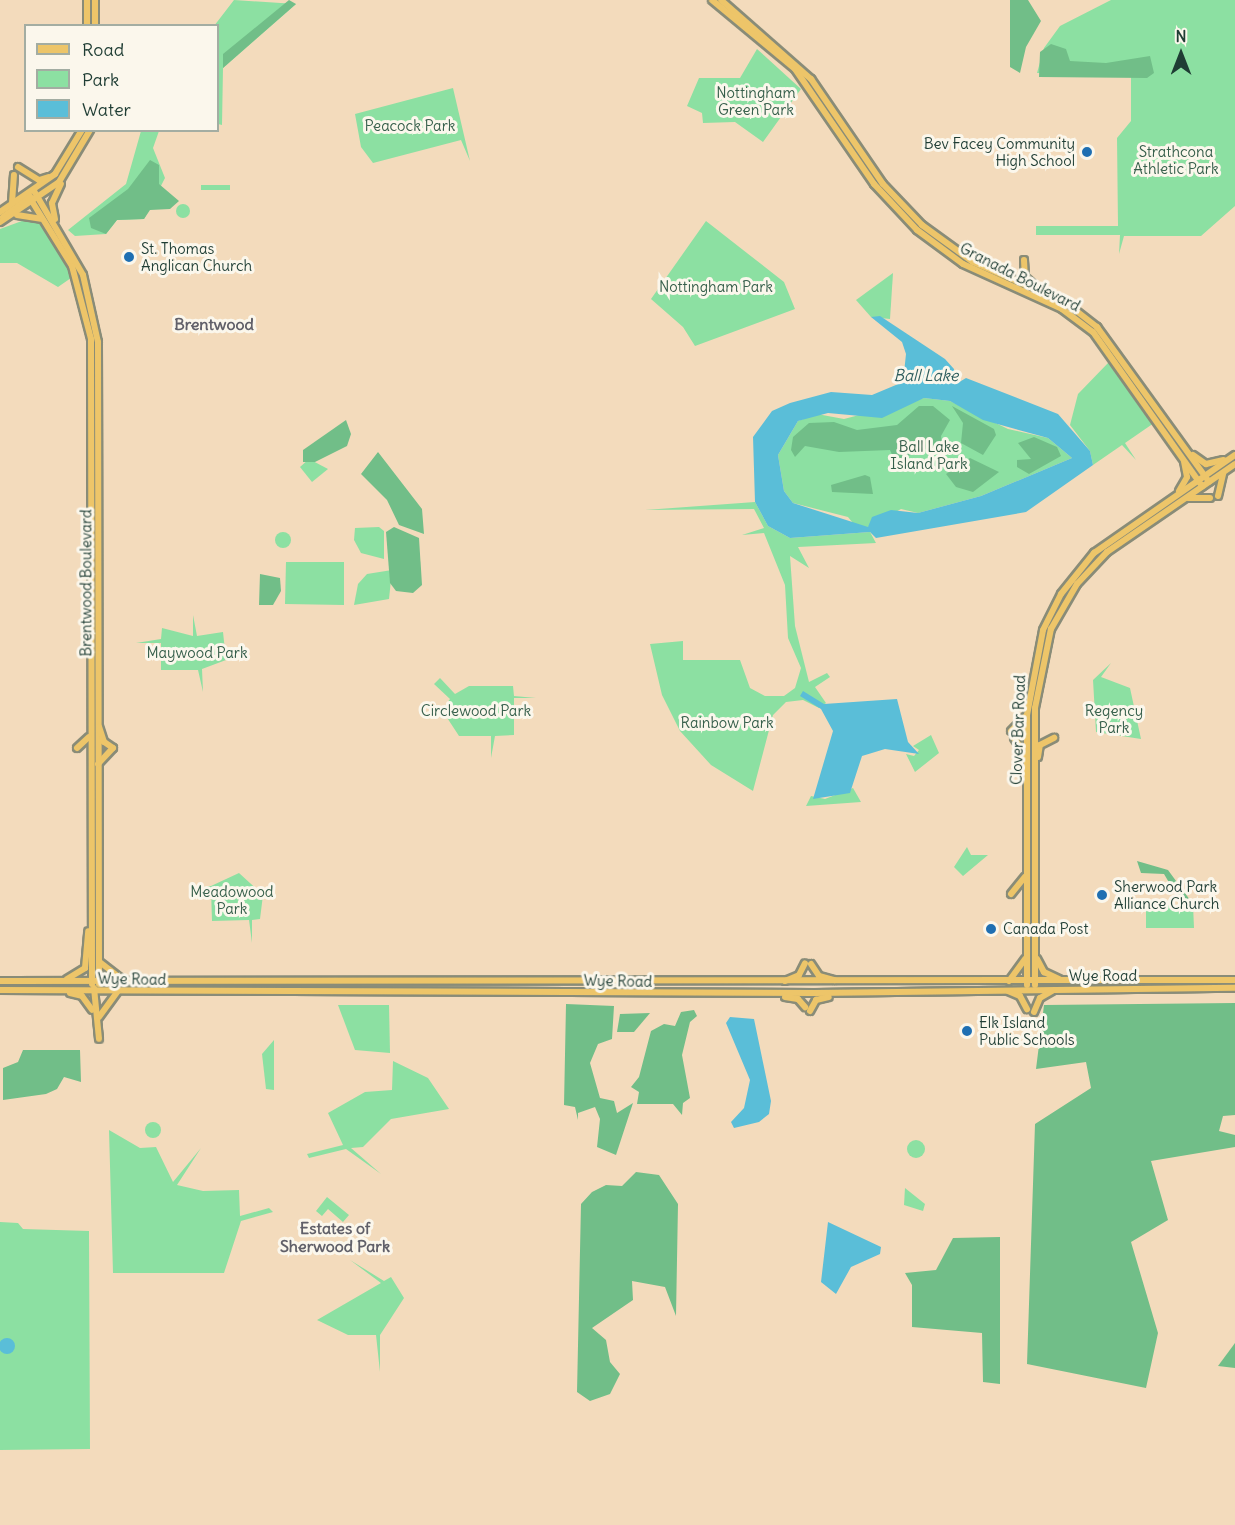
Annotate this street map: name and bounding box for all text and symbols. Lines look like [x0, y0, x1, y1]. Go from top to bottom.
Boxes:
legend [24, 24, 219, 132]
north arrow [1151, 24, 1211, 84]
text: N [1175, 26, 1187, 46]
text: Road [82, 38, 124, 61]
text: Park [82, 68, 119, 91]
park label: Nottingham Green Park [716, 83, 796, 118]
text: Water [82, 98, 131, 121]
park label: Peacock Park [365, 117, 455, 135]
place label: Bev Facey Community High School [924, 134, 1075, 169]
park label: Strathcona Athletic Park [1133, 142, 1219, 177]
marker: Bev Facey Community High School [1080, 145, 1094, 159]
place label: St. Thomas Anglican Church [141, 239, 252, 274]
street label: Granada Boulevard [957, 239, 1083, 315]
marker: St. Thomas Anglican Church [122, 250, 136, 264]
park label: Nottingham Park [659, 278, 773, 296]
district label: Brentwood [174, 314, 254, 334]
water label: Ball Lake [894, 365, 958, 385]
park label: Ball Lake Island Park [890, 437, 968, 472]
street label: Brentwood Boulevard [77, 509, 95, 657]
park label: Maywood Park [146, 644, 248, 662]
street label: Clover Bar Road [1007, 675, 1029, 785]
park label: Regency Park [1085, 701, 1143, 736]
park label: Circlewood Park [421, 702, 531, 720]
park label: Rainbow Park [680, 714, 774, 732]
place label: Sherwood Park Alliance Church [1114, 877, 1219, 912]
park label: Meadowood Park [190, 882, 274, 917]
marker: Sherwood Park Alliance Church [1095, 888, 1109, 902]
place label: Canada Post [1003, 920, 1088, 938]
marker: Canada Post [984, 922, 998, 936]
street label: Wye Road [1069, 967, 1137, 985]
street label: Wye Road [98, 969, 166, 989]
street label: Wye Road [584, 971, 652, 991]
place label: Elk Island Public Schools [979, 1013, 1075, 1048]
marker: Elk Island Public Schools [960, 1024, 974, 1038]
district label: Estates of Sherwood Park [280, 1218, 390, 1256]

